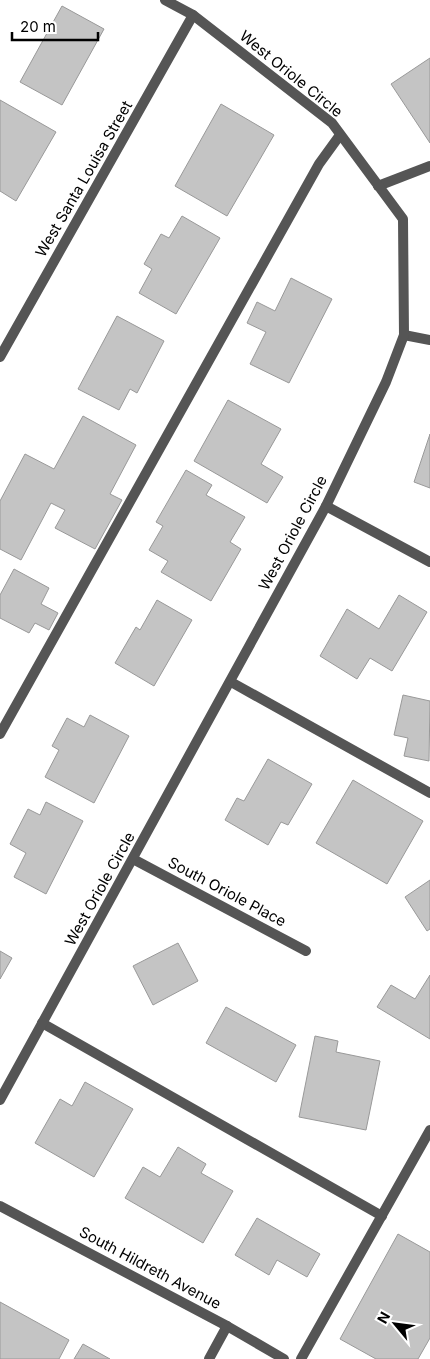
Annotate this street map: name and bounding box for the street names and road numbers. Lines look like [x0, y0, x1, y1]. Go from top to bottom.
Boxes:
street label: West Oriole Circle [236, 26, 347, 121]
street label: West Santa Louisa Street [31, 97, 136, 260]
street label: West Oriole Circle [254, 472, 331, 593]
street label: West Oriole Circle [60, 828, 139, 949]
street label: South Oriole Place [165, 852, 290, 931]
street label: South Hildreth Avenue [76, 1222, 224, 1313]

